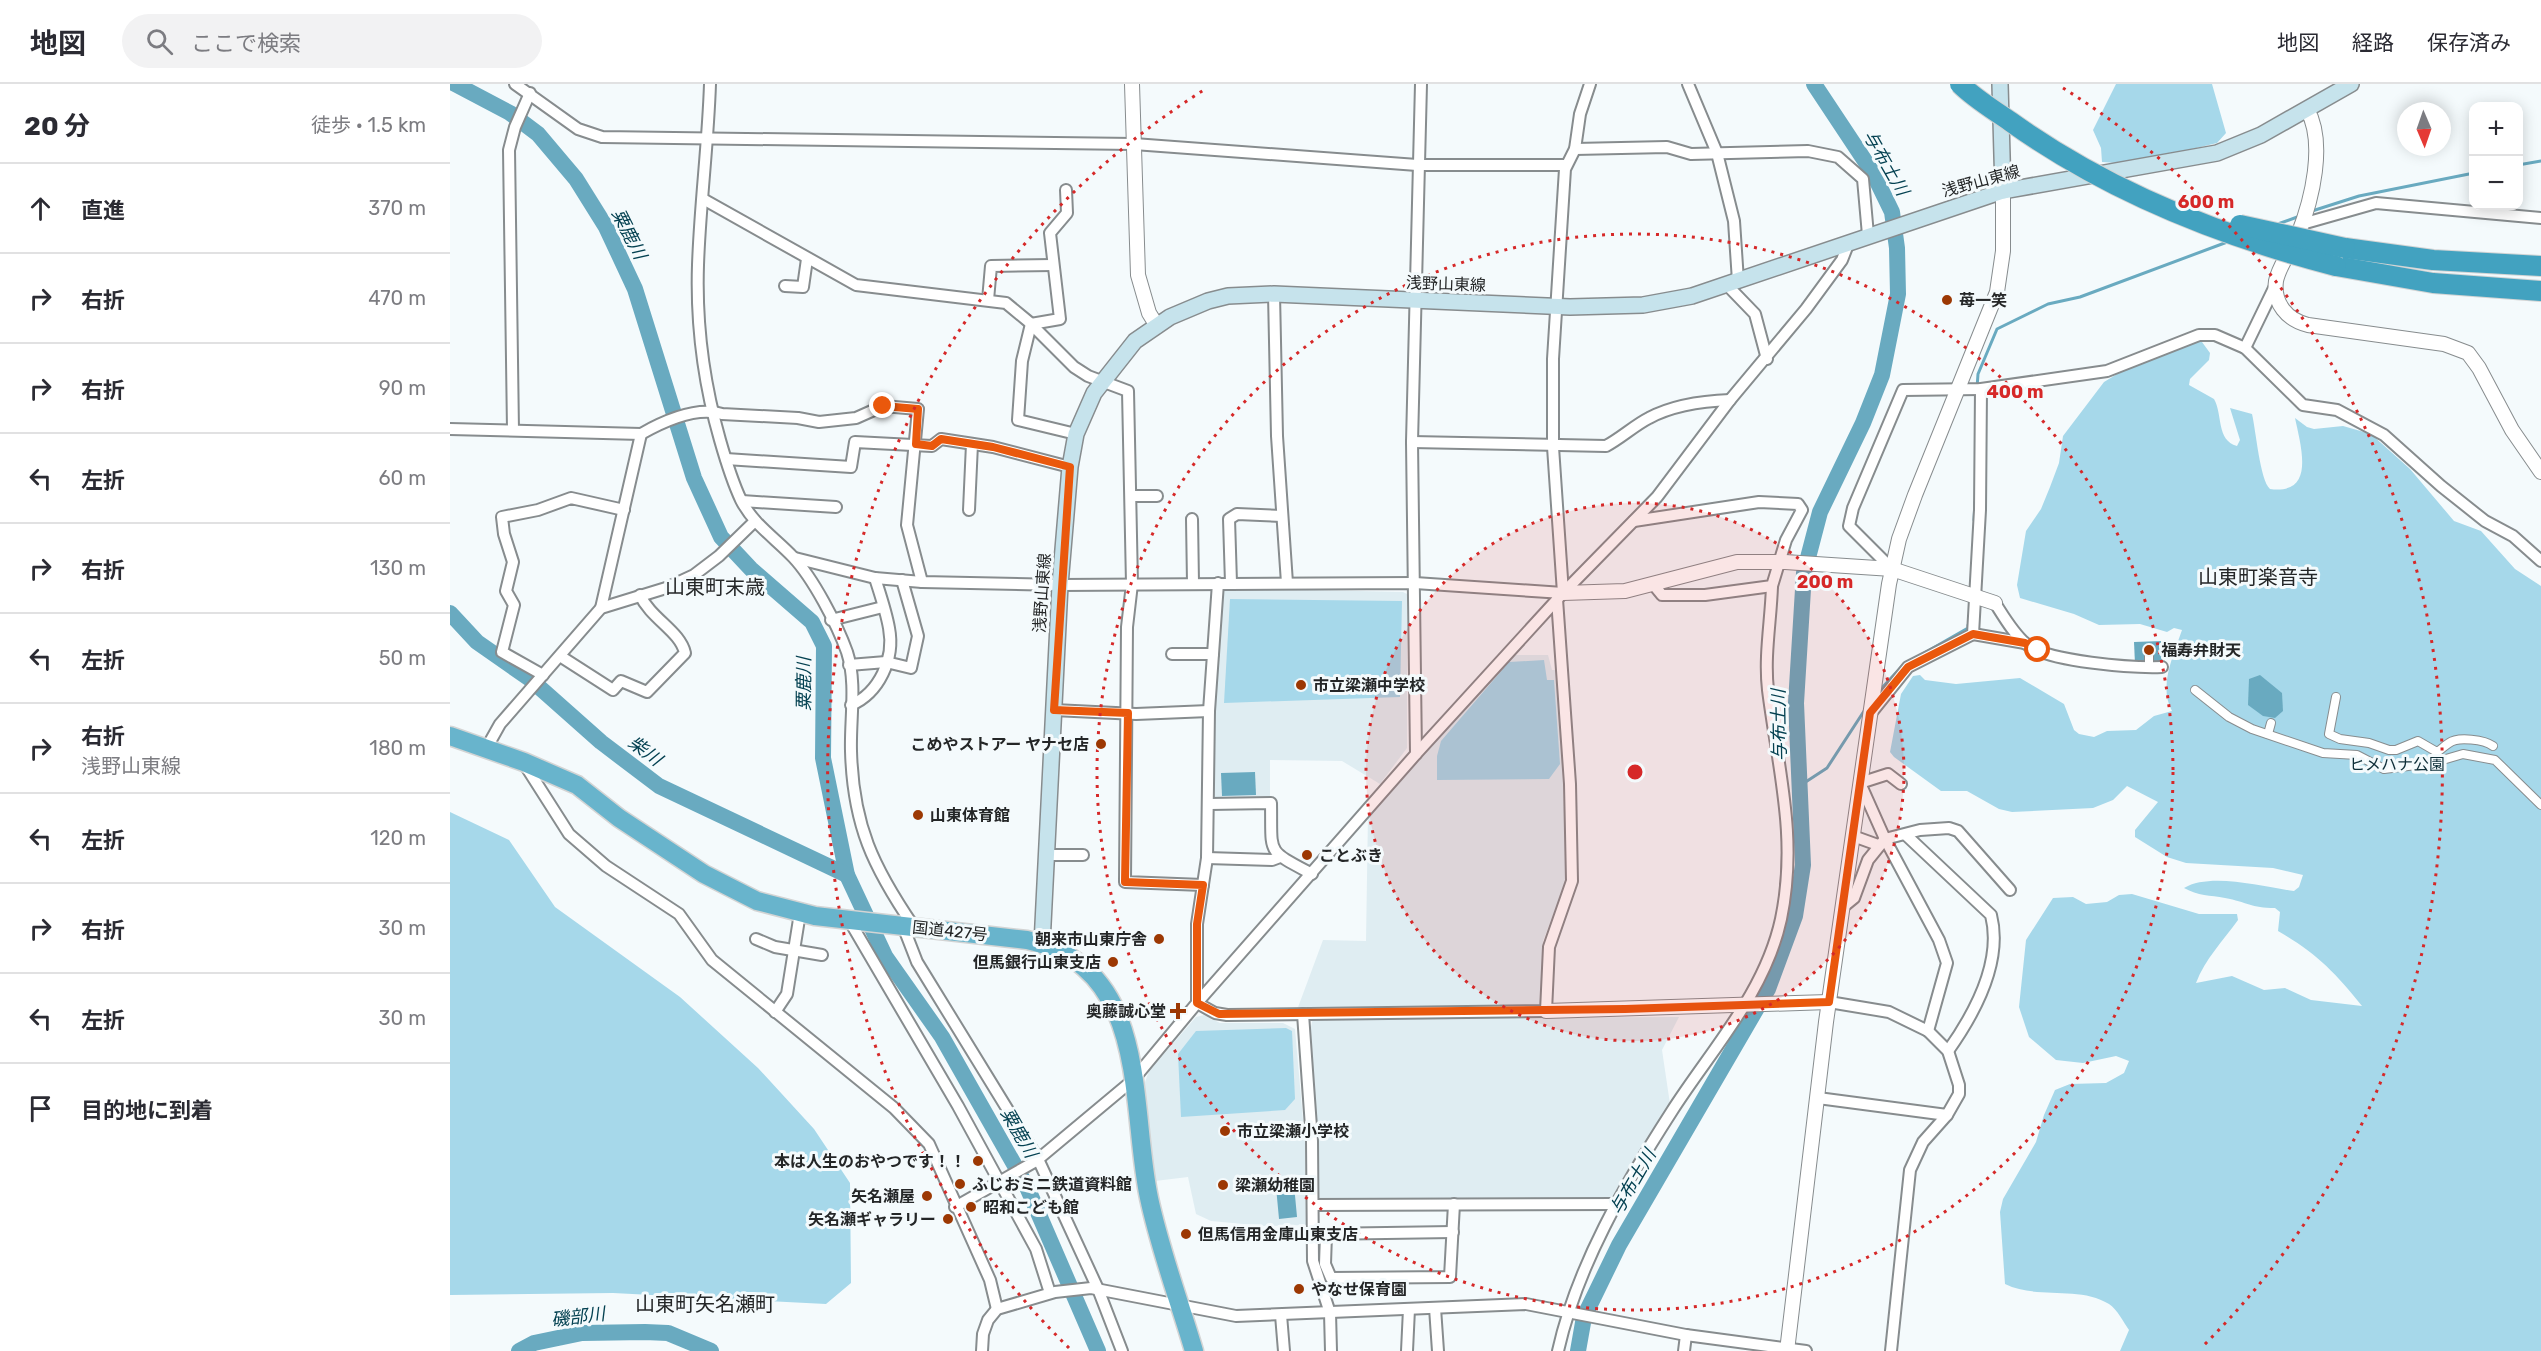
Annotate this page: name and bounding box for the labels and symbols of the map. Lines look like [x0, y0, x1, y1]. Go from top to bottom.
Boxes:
north arrow [2397, 102, 2451, 156]
water label: 与布土川 [1858, 126, 1915, 201]
street label: 浅野山東線 [1940, 161, 2022, 201]
text: 600 m [2178, 191, 2234, 213]
water label: 粟鹿川 [607, 205, 652, 265]
street label: 浅野山東線 [1406, 273, 1486, 295]
place label: 苺一笑 [1959, 291, 2007, 310]
marker: 苺一笑 [1940, 293, 1954, 307]
text: 400 m [1986, 381, 2044, 403]
route end [869, 392, 895, 418]
street label: 浅野山東線 [1030, 552, 1054, 634]
district label: 山東町楽音寺 [2198, 565, 2318, 589]
text: 200 m [1797, 571, 1853, 593]
district label: 山東町末歳 [665, 575, 765, 599]
route start [2024, 636, 2050, 662]
place label: 福寿弁財天 [2161, 641, 2241, 660]
marker: 福寿弁財天 [2142, 643, 2156, 657]
water label: 粟鹿川 [793, 655, 815, 711]
place label: 市立梁瀬中学校 [1313, 676, 1425, 695]
marker: 市立梁瀬中学校 [1294, 678, 1308, 692]
water label: 与布土川 [1767, 687, 1791, 761]
water label: 柴川 [624, 731, 668, 772]
place label: こめやストアー ヤナセ店 [911, 735, 1089, 754]
marker: こめやストアー ヤナセ店 [1094, 737, 1108, 751]
park label: ヒメハナ公園 [2349, 755, 2445, 774]
centre of rings [1625, 762, 1645, 782]
place label: 山東体育館 [930, 806, 1010, 825]
marker: 山東体育館 [911, 808, 925, 822]
place label: ことぶき [1319, 846, 1383, 865]
marker: ことぶき [1300, 848, 1314, 862]
street label: 国道427号 [911, 918, 989, 944]
place label: 朝来市山東庁舎 [1035, 930, 1147, 949]
marker: 朝来市山東庁舎 [1152, 932, 1166, 946]
place label: 但馬銀行山東支店 [973, 953, 1101, 972]
marker: 但馬銀行山東支店 [1106, 955, 1120, 969]
place label: 奥藤誠心堂 [1086, 1002, 1166, 1021]
marker: 奥藤誠心堂 [1171, 1004, 1185, 1018]
water label: 粟鹿川 [996, 1104, 1043, 1164]
place label: 市立梁瀬小学校 [1237, 1122, 1349, 1141]
marker: 市立梁瀬小学校 [1218, 1124, 1232, 1138]
water label: 与布土川 [1605, 1144, 1662, 1219]
place label: 本は人生のおやつです！！ [774, 1152, 966, 1171]
marker: 本は人生のおやつです！！ [971, 1154, 985, 1168]
place label: ふじおミニ鉄道資料館 [972, 1175, 1132, 1194]
place label: 梁瀬幼稚園 [1235, 1176, 1315, 1195]
marker: ふじおミニ鉄道資料館 [953, 1177, 967, 1191]
marker: 梁瀬幼稚園 [1216, 1178, 1230, 1192]
place label: 矢名瀬屋 [851, 1187, 915, 1206]
marker: 矢名瀬屋 [920, 1189, 934, 1203]
place label: 昭和こども館 [983, 1198, 1079, 1217]
marker: 昭和こども館 [964, 1200, 978, 1214]
place label: 矢名瀬ギャラリー [808, 1210, 936, 1229]
marker: 矢名瀬ギャラリー [941, 1212, 955, 1226]
place label: 但馬信用金庫山東支店 [1198, 1225, 1358, 1244]
marker: 但馬信用金庫山東支店 [1179, 1227, 1193, 1241]
place label: やなせ保育園 [1311, 1280, 1407, 1299]
marker: やなせ保育園 [1292, 1282, 1306, 1296]
district label: 山東町矢名瀬町 [635, 1292, 775, 1316]
water label: 磯部川 [550, 1303, 608, 1331]

